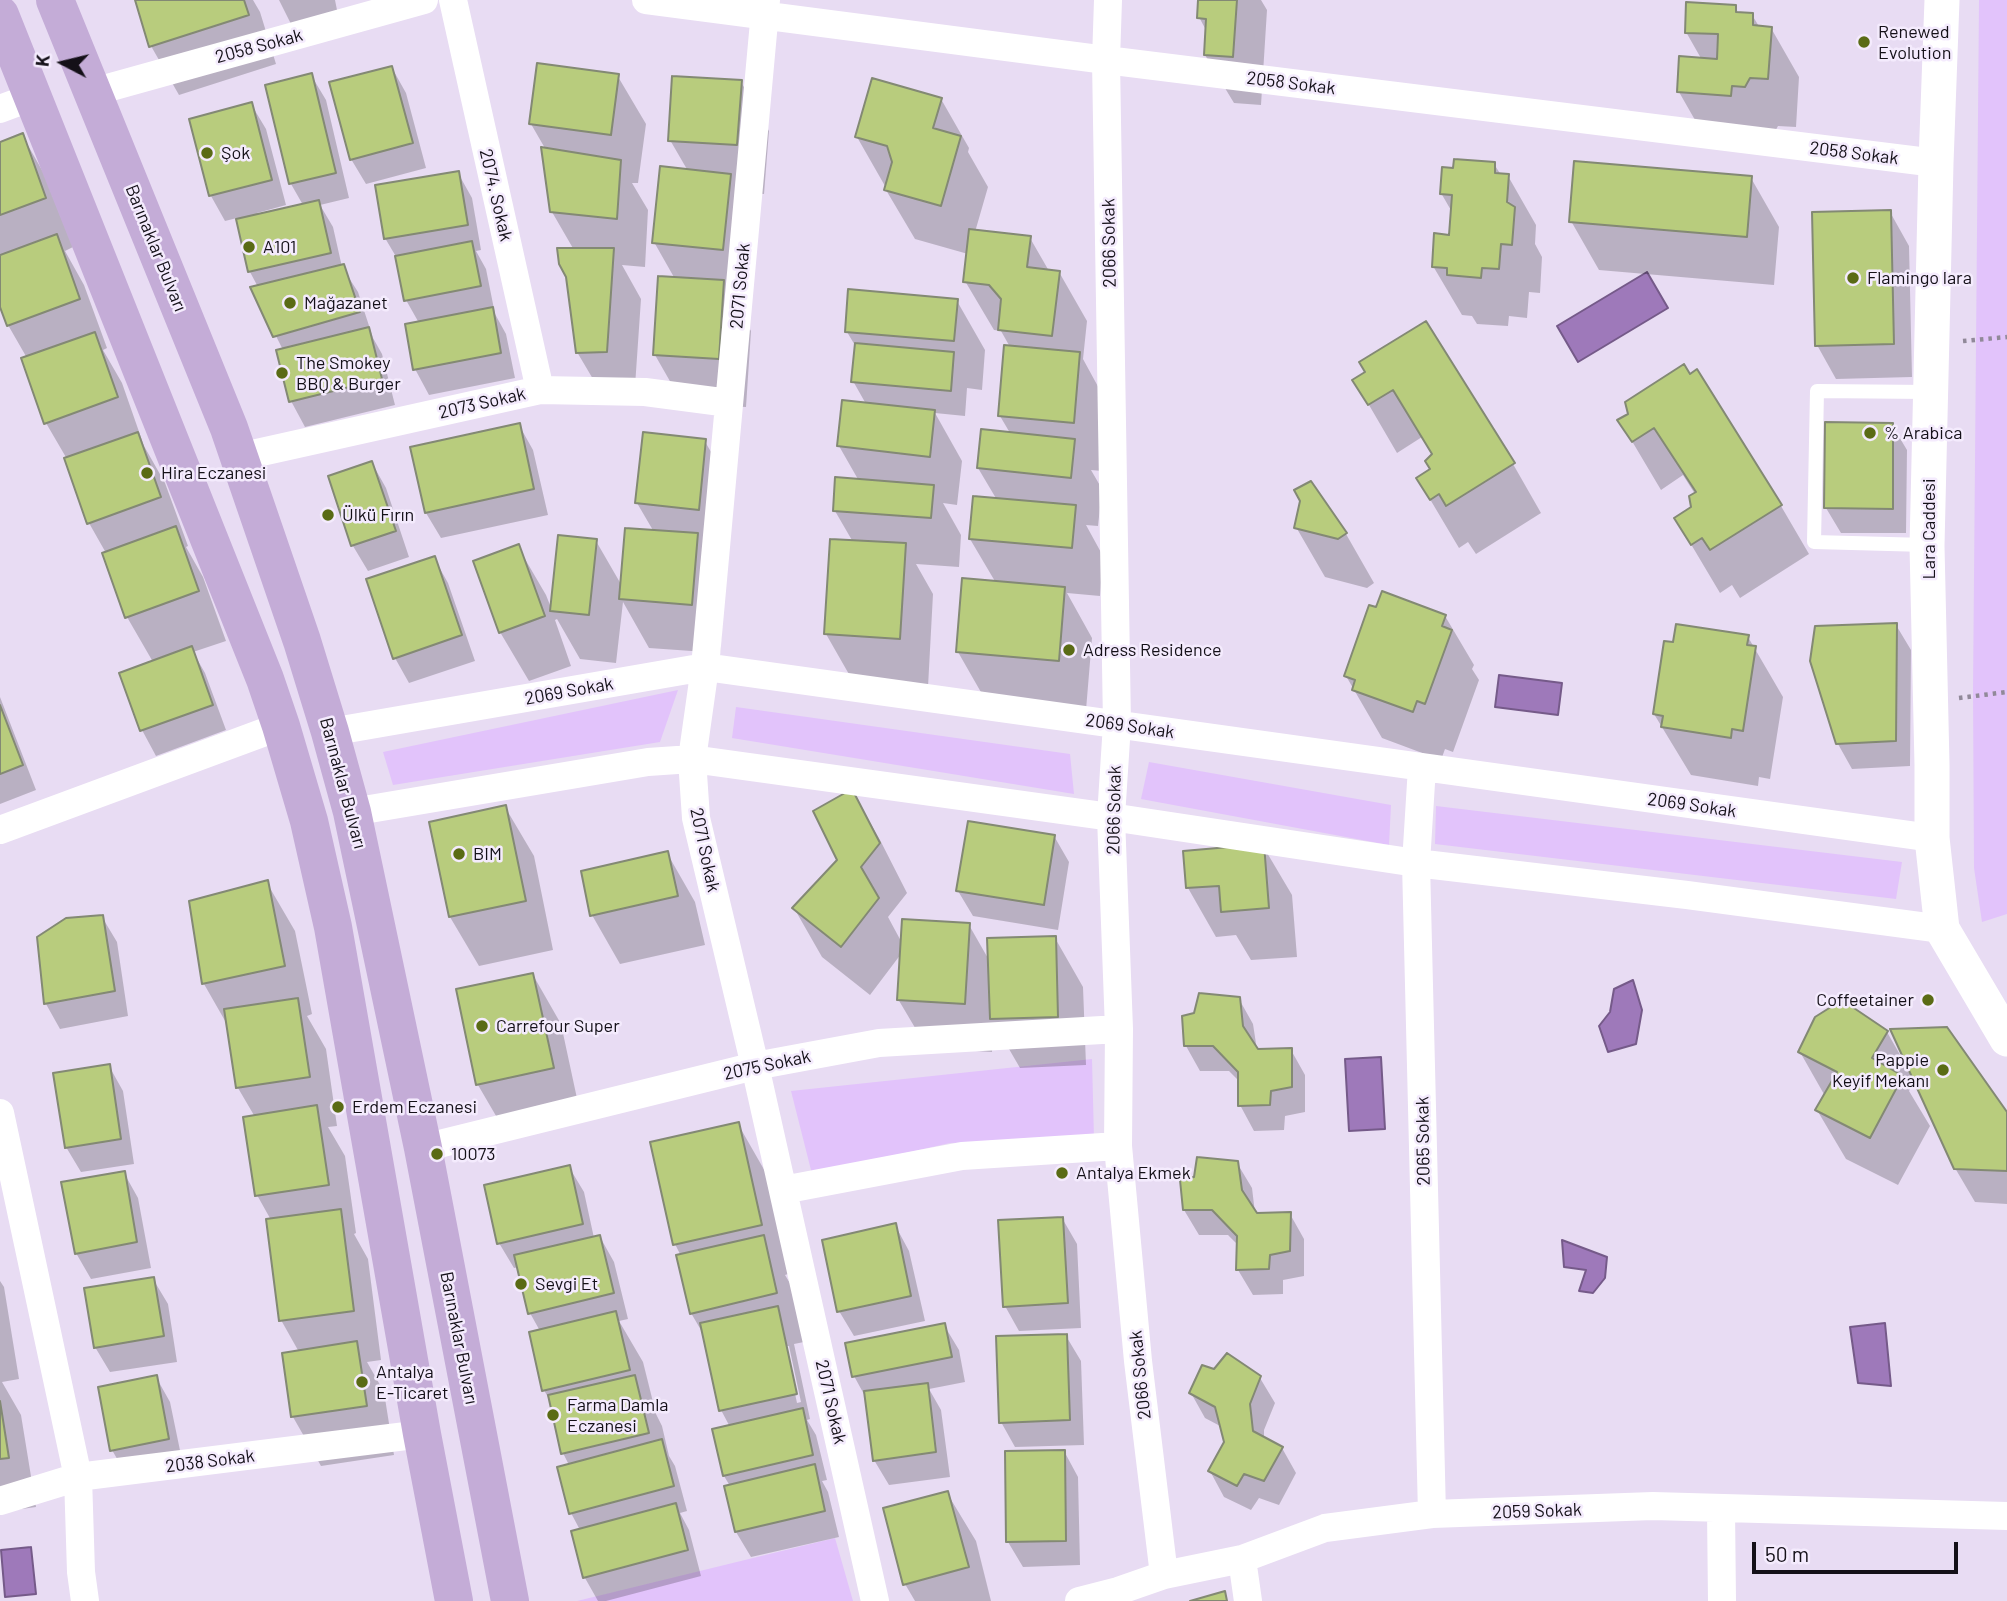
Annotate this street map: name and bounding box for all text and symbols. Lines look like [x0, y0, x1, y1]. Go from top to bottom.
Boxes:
place label: Renewed Evolution [1878, 21, 1951, 64]
street label: 2058 Sokak [213, 24, 305, 68]
north arrow [28, 28, 98, 98]
marker: Renewed Evolution [1856, 34, 1872, 50]
text: K [30, 53, 54, 68]
street label: 2058 Sokak [1245, 67, 1337, 99]
street label: 2058 Sokak [1808, 137, 1900, 169]
place label: Şok [221, 142, 250, 164]
marker: Şok [199, 145, 215, 161]
street label: 2074. Sokak [475, 147, 517, 243]
street label: Barınaklar Bulvarı [121, 181, 191, 315]
street label: 2066 Sokak [1097, 198, 1121, 288]
place label: A101 [263, 236, 296, 258]
marker: A101 [241, 239, 257, 255]
street label: 2071 Sokak [726, 242, 754, 330]
place label: Flamingo lara [1867, 267, 1972, 289]
marker: Flamingo lara [1845, 270, 1861, 286]
place label: Mağazanet [304, 292, 388, 314]
marker: Mağazanet [282, 295, 298, 311]
place label: The Smokey BBQ & Burger [296, 352, 401, 394]
marker: The Smokey BBQ & Burger [274, 365, 290, 381]
street label: 2073 Sokak [436, 383, 528, 423]
place label: % Arabica [1884, 422, 1962, 444]
marker: % Arabica [1862, 425, 1878, 441]
place label: Hira Eczanesi [161, 462, 266, 484]
marker: Hira Eczanesi [139, 465, 155, 481]
street label: Lara Caddesi [1918, 478, 1940, 580]
place label: Ülkü Fırın [342, 504, 414, 526]
marker: Ülkü Fırın [320, 507, 336, 523]
place label: Adress Residence [1083, 639, 1222, 661]
marker: Adress Residence [1061, 642, 1077, 658]
street label: 2069 Sokak [523, 673, 615, 709]
street label: 2069 Sokak [1084, 709, 1176, 743]
street label: Barınaklar Bulvarı [315, 715, 371, 851]
street label: 2066 Sokak [1102, 765, 1126, 855]
street label: 2069 Sokak [1646, 788, 1738, 822]
street label: 2071 Sokak [686, 806, 724, 894]
place label: BIM [473, 843, 502, 865]
marker: BIM [451, 846, 467, 862]
place label: Coffeetainer [1816, 989, 1914, 1011]
marker: Coffeetainer [1920, 992, 1936, 1008]
place label: Carrefour Super [496, 1015, 620, 1037]
marker: Carrefour Super [474, 1018, 490, 1034]
street label: 2075 Sokak [721, 1045, 813, 1085]
place label: Pappie Keyif Mekanı [1832, 1049, 1929, 1092]
marker: Pappie Keyif Mekanı [1935, 1062, 1951, 1078]
place label: Erdem Eczanesi [352, 1096, 477, 1118]
street label: 2065 Sokak [1411, 1096, 1435, 1186]
marker: Erdem Eczanesi [330, 1099, 346, 1115]
place label: 10073 [451, 1143, 495, 1165]
marker: 10073 [429, 1146, 445, 1162]
place label: Antalya Ekmek [1076, 1162, 1191, 1184]
marker: Antalya Ekmek [1054, 1165, 1070, 1181]
street label: Barınaklar Bulvarı [436, 1270, 482, 1406]
place label: Sevgi Et [535, 1273, 598, 1295]
marker: Sevgi Et [513, 1276, 529, 1292]
street label: 2066 Sokak [1125, 1329, 1155, 1421]
street label: 2071 Sokak [811, 1358, 851, 1446]
place label: Antalya E-Ticaret [376, 1361, 449, 1404]
marker: Antalya E-Ticaret [354, 1374, 370, 1390]
place label: Farma Damla Eczanesi [567, 1394, 669, 1436]
marker: Farma Damla Eczanesi [545, 1407, 561, 1423]
street label: 2038 Sokak [164, 1445, 256, 1477]
street label: 2059 Sokak [1492, 1499, 1582, 1523]
scale bar [1755, 1528, 1962, 1572]
text: 50 m [1765, 1541, 1809, 1566]

